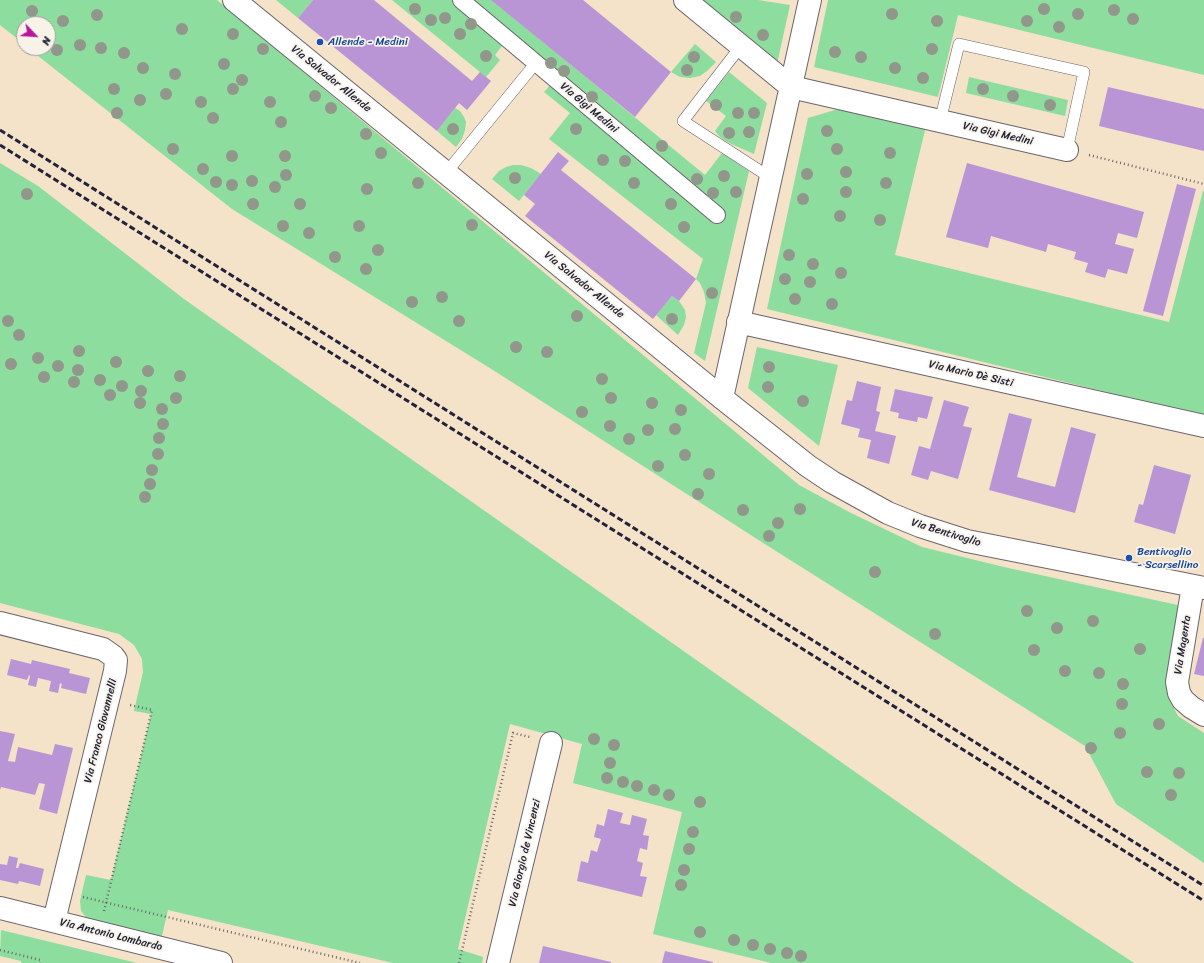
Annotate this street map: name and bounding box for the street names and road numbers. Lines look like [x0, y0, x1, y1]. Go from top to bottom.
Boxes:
street label: Via Salvador Allende [288, 43, 374, 115]
street label: Via Gigi Medini [557, 80, 621, 136]
street label: Via Gigi Medini [962, 120, 1034, 148]
street label: Via Salvador Allende [541, 249, 627, 321]
street label: Via Mario Dè Sisti [928, 358, 1014, 390]
street label: Via Bentivoglio [910, 516, 982, 550]
street label: Via Magenta [1172, 615, 1194, 675]
street label: Via Franco Giovannelli [82, 678, 120, 784]
street label: Via Giorgio de Vincenzi [506, 798, 544, 908]
street label: Via Antonio Lombardo [58, 916, 164, 954]

